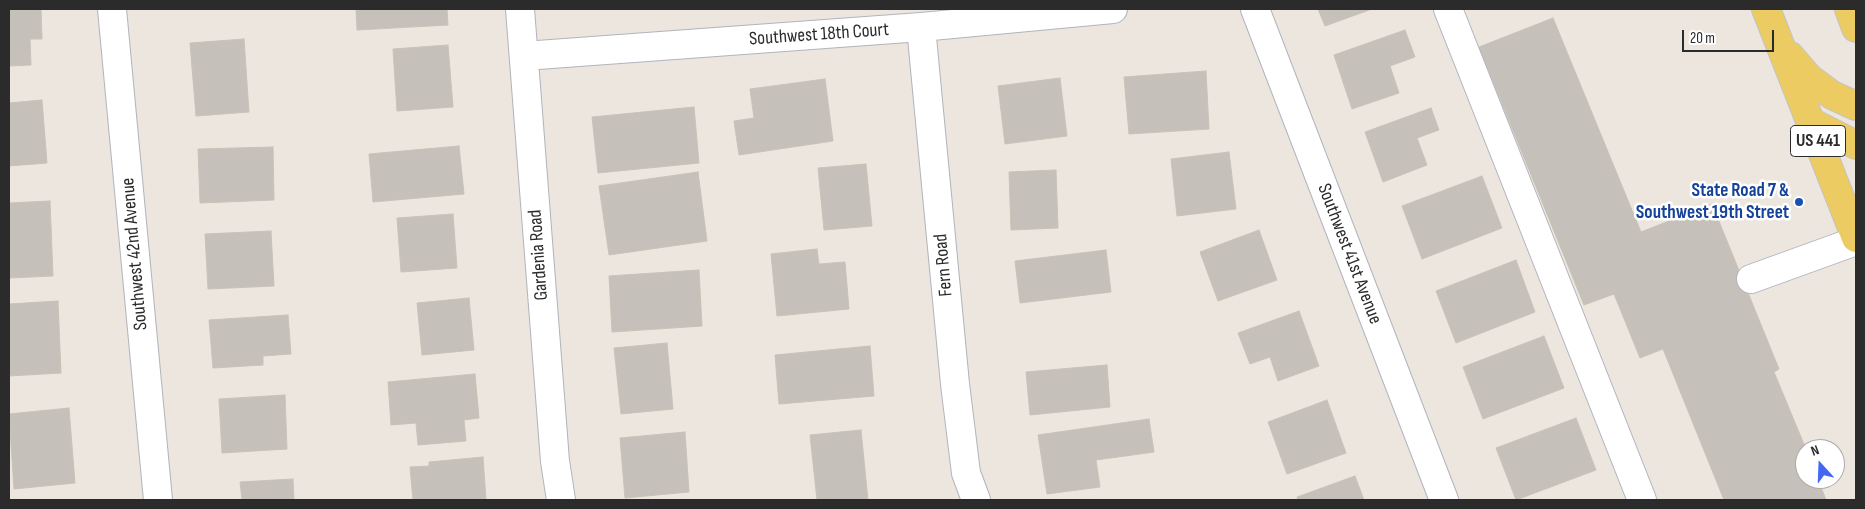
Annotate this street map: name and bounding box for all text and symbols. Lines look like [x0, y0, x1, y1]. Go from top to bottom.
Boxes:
street label: Southwest 18th Court [748, 19, 890, 51]
scale bar [1685, 20, 1778, 52]
text: 20 m [1690, 29, 1715, 48]
road number: US 441 [1790, 125, 1846, 156]
street label: Southwest 42nd Avenue [117, 177, 153, 331]
place label: State Road 7 & Southwest 19th Street [1636, 180, 1789, 224]
street label: Southwest 41st Avenue [1312, 181, 1386, 327]
marker: State Road 7 & Southwest 19th Street [1793, 196, 1805, 208]
street label: Gardenia Road [524, 209, 554, 301]
street label: Fern Road [930, 233, 958, 297]
north arrow [1795, 439, 1845, 489]
text: N [1809, 441, 1821, 460]

